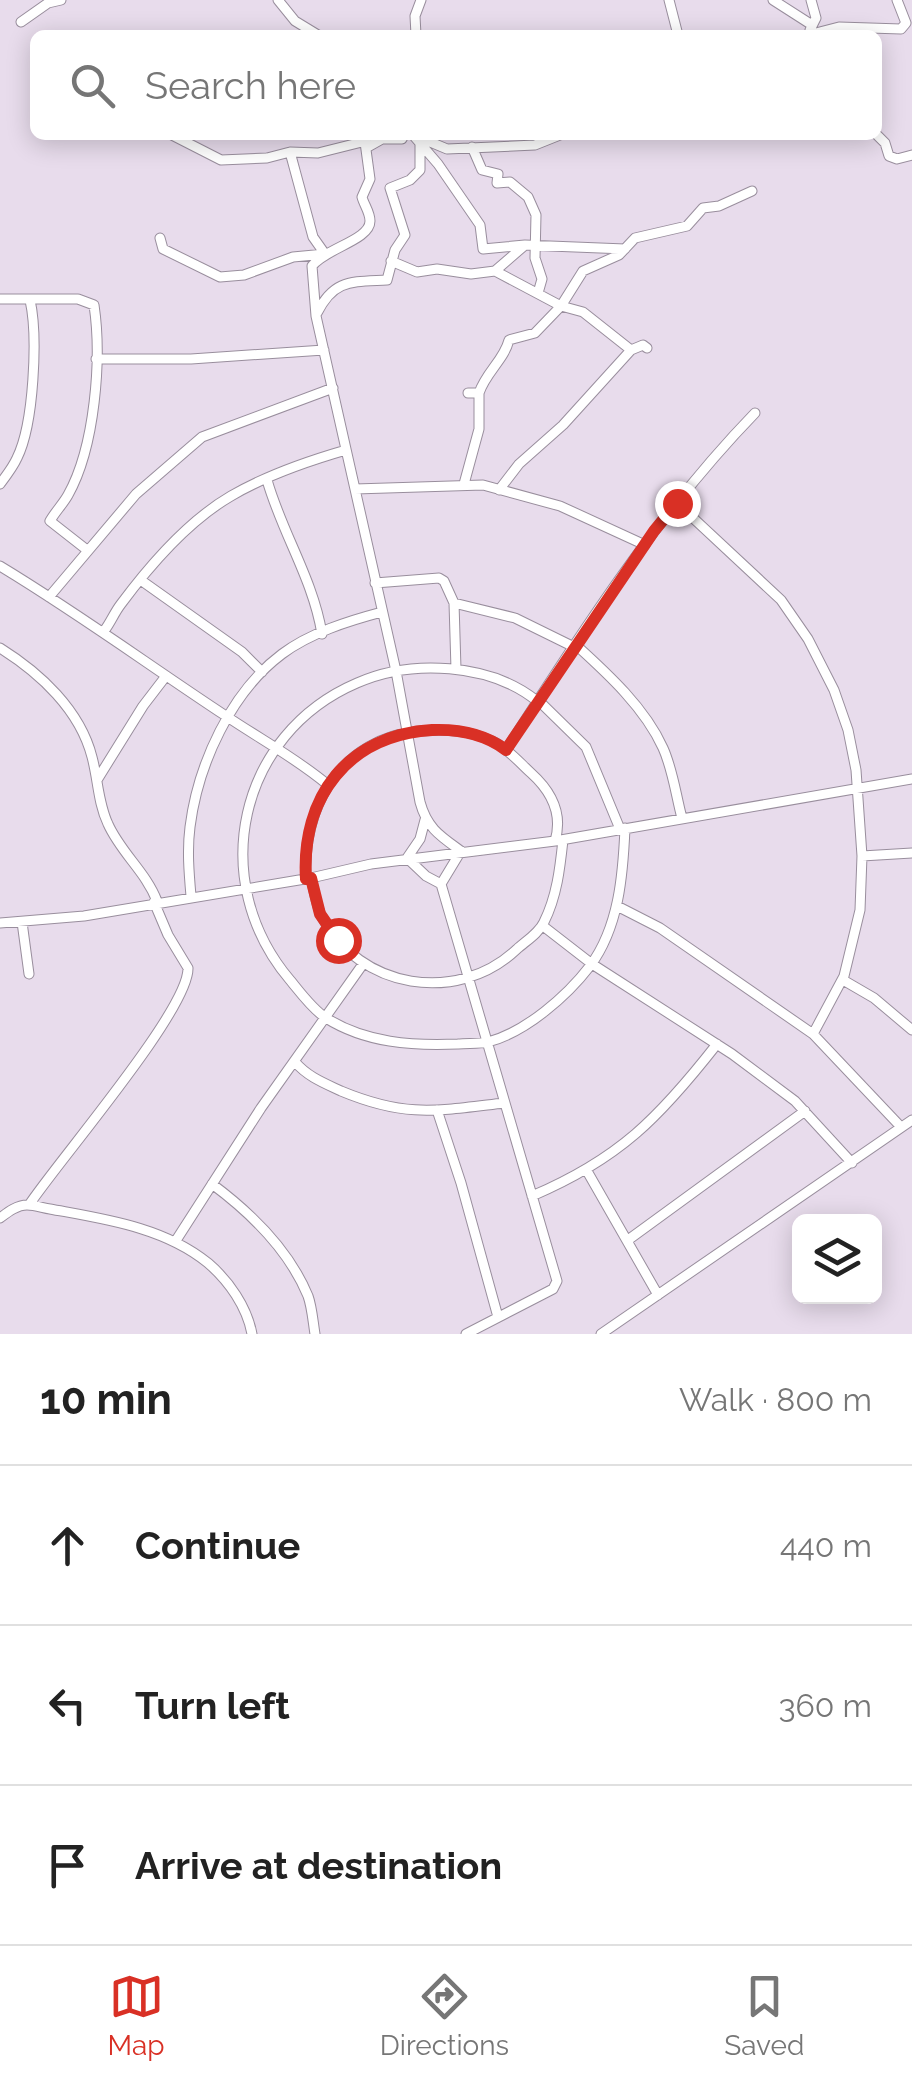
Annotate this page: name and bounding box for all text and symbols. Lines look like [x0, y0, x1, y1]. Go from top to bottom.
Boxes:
search box [30, 30, 882, 140]
icon: search [65, 58, 120, 113]
text: Search here [145, 63, 356, 108]
route end [655, 481, 701, 527]
route start [316, 918, 362, 964]
map controls [792, 1214, 882, 1304]
button: layers [792, 1214, 882, 1304]
text: 10 min [40, 1375, 172, 1424]
text: Walk · 800 m [679, 1381, 872, 1418]
icon: ahead [40, 1518, 95, 1573]
text: Continue [135, 1523, 300, 1568]
text: 440 m [780, 1527, 872, 1564]
icon: left [40, 1678, 95, 1733]
text: Turn left [135, 1683, 290, 1728]
text: 360 m [778, 1687, 872, 1724]
icon: arrive [40, 1838, 95, 1893]
text: Arrive at destination [135, 1843, 502, 1888]
tab: Map [108, 1969, 165, 2062]
tab: Directions [380, 1969, 509, 2062]
tab: Saved [724, 1969, 804, 2062]

